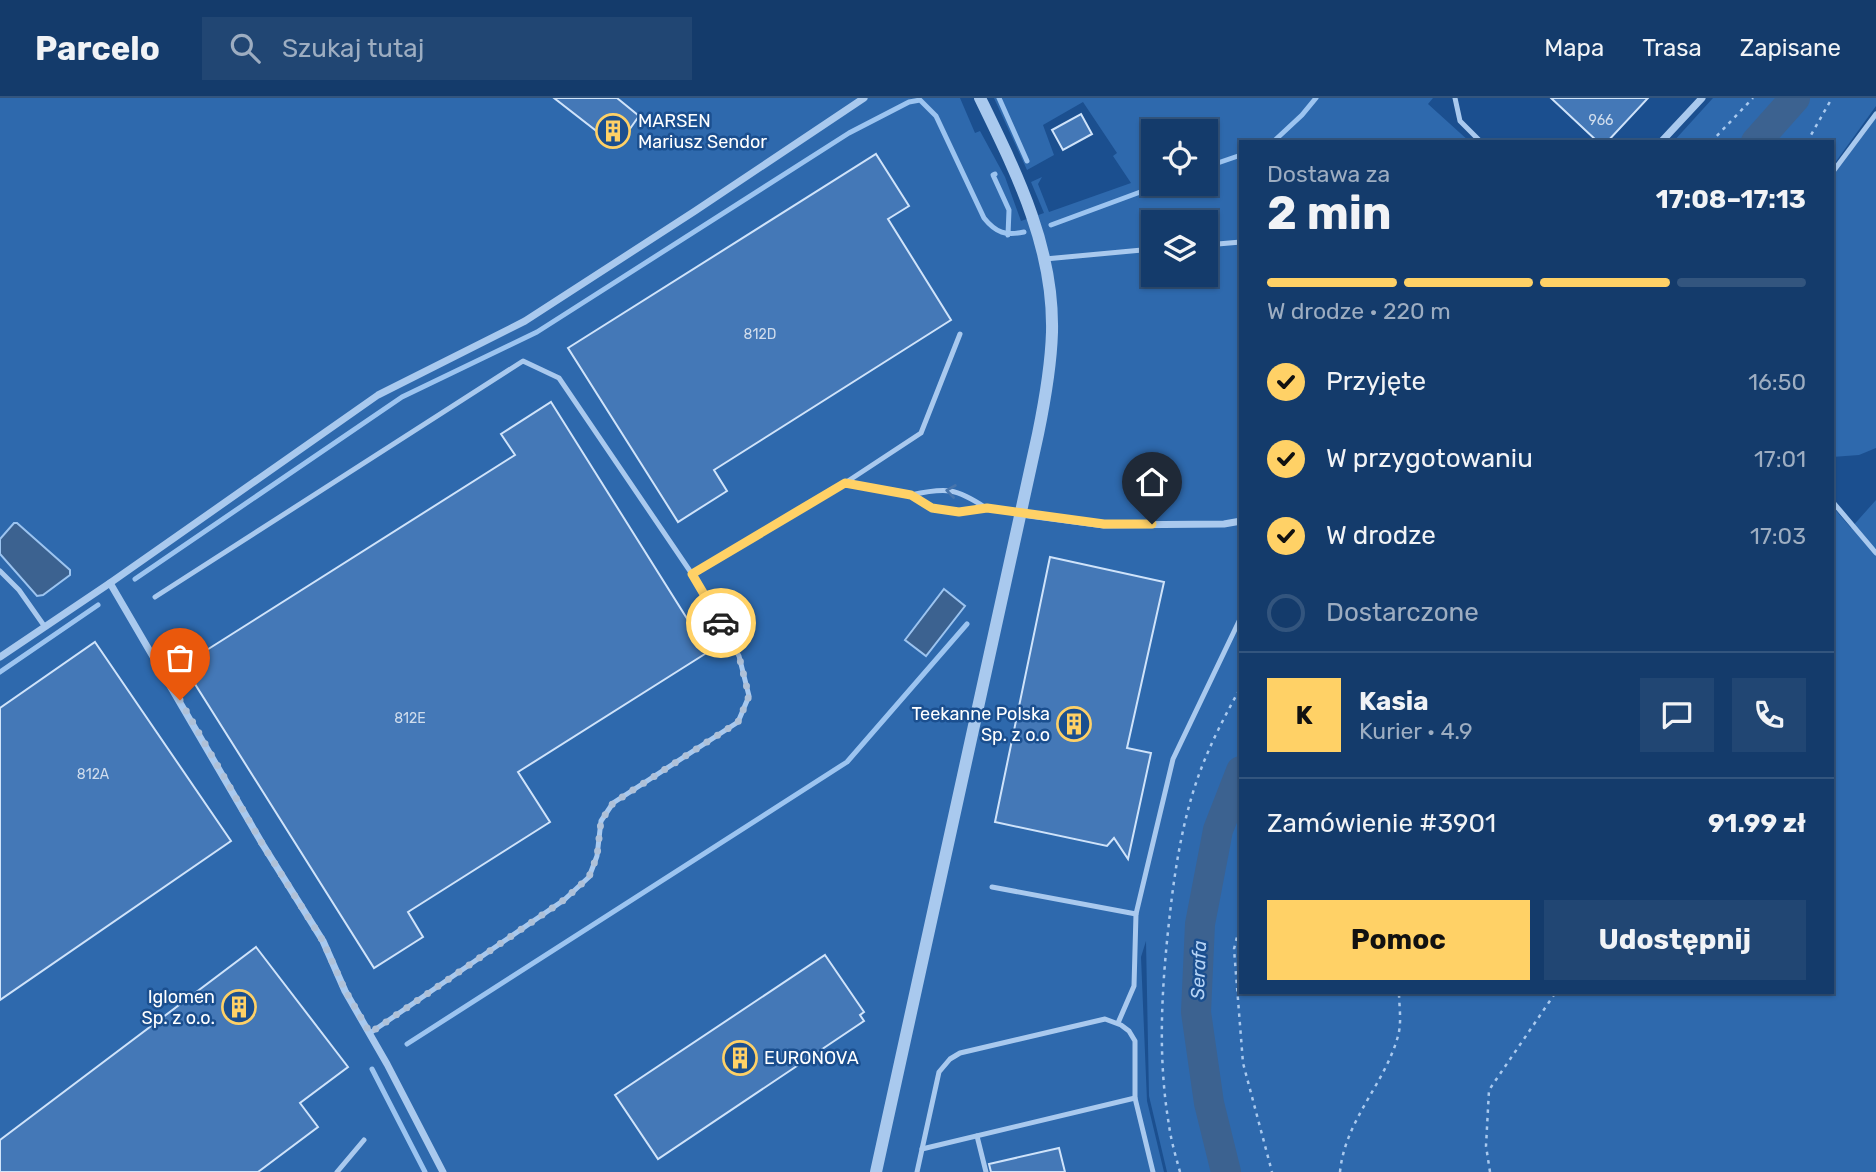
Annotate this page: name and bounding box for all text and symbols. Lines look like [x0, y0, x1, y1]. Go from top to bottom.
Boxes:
search box [202, 17, 692, 80]
text: Parcelo [35, 29, 160, 68]
icon: search [226, 29, 264, 67]
text: Szukaj tutaj [282, 33, 424, 64]
text: Mapa [1544, 34, 1604, 62]
text: Trasa [1642, 34, 1702, 62]
text: Zapisane [1740, 34, 1841, 62]
place label: MARSEN Mariusz Sendor [638, 110, 767, 153]
building icon: MARSEN Mariusz Sendor [594, 112, 632, 150]
house number: 966 [1588, 112, 1614, 129]
map controls [1141, 119, 1218, 287]
button: locate [1141, 119, 1218, 196]
text: Dostawa za [1267, 160, 1390, 188]
text: 17:08–17:13 [1656, 184, 1806, 215]
text: 2 min [1267, 186, 1392, 241]
button: layers [1141, 210, 1218, 287]
text: W drodze · 220 m [1267, 297, 1451, 325]
house number: 812D [744, 326, 776, 343]
icon: check [1267, 363, 1305, 401]
text: Przyjęte [1326, 366, 1426, 397]
text: 16:50 [1748, 368, 1806, 396]
icon: check [1267, 440, 1305, 478]
text: W przygotowaniu [1326, 443, 1533, 474]
text: 17:01 [1754, 445, 1806, 473]
pin [1122, 452, 1182, 524]
icon: home [1133, 463, 1171, 501]
one-way arrow [945, 484, 957, 499]
icon: check [1267, 517, 1305, 555]
text: W drodze [1326, 520, 1436, 551]
text: 17:03 [1750, 522, 1806, 550]
courier [686, 588, 756, 658]
text: Dostarczone [1326, 597, 1479, 628]
icon: car [702, 604, 740, 642]
pin [150, 628, 210, 700]
icon: bag [161, 639, 199, 677]
button: chat [1640, 678, 1714, 752]
button: phone [1732, 678, 1806, 752]
text: Kasia [1359, 686, 1429, 717]
text: K [1295, 700, 1313, 731]
place label: Teekanne Polska Sp. z o.o [911, 703, 1050, 746]
building icon: Teekanne Polska Sp. z o.o [1055, 705, 1093, 743]
house number: 812E [394, 710, 426, 727]
text: Kurier · 4.9 [1359, 717, 1473, 745]
house number: 812A [77, 766, 110, 783]
text: Zamówienie #3901 [1267, 808, 1496, 839]
text: 91.99 zł [1708, 808, 1806, 839]
button: Pomoc [1267, 900, 1530, 980]
button: Udostępnij [1544, 900, 1806, 980]
water label: Serafa [1186, 940, 1211, 1000]
place label: Iglomen Sp. z o.o. [142, 986, 215, 1029]
building icon: Iglomen Sp. z o.o. [220, 988, 258, 1026]
building icon: EURONOVA [721, 1039, 759, 1077]
place label: EURONOVA [764, 1047, 859, 1069]

